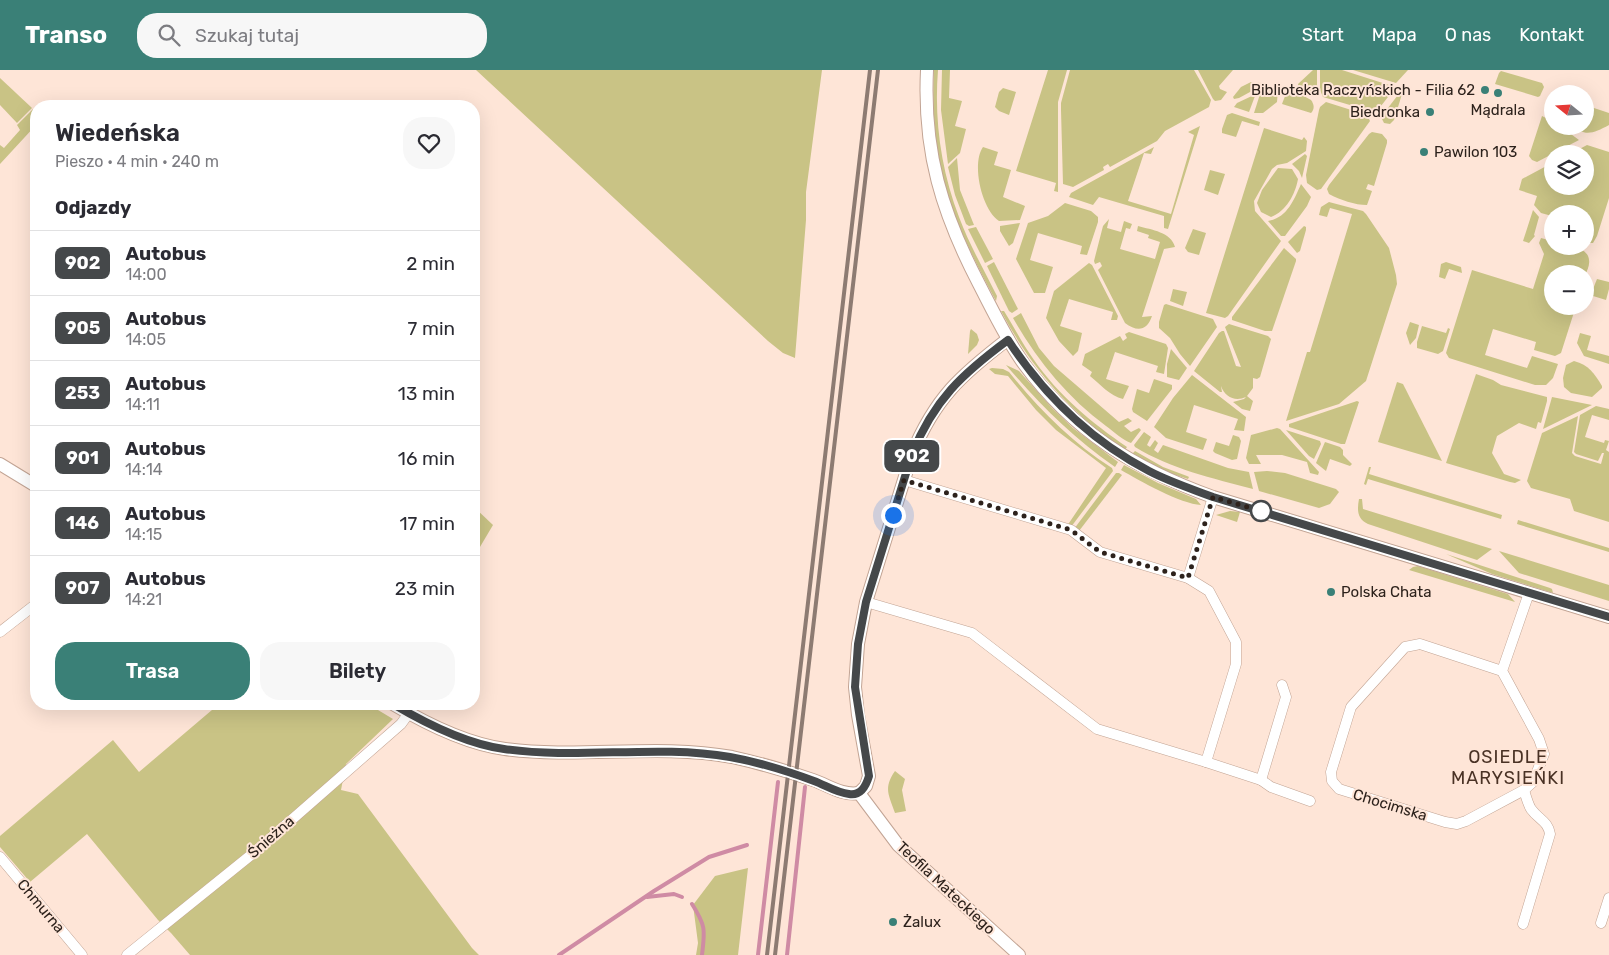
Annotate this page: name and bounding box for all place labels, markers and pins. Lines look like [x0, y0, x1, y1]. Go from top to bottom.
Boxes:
place label: Biblioteka Raczyńskich - Filia 62 [1251, 81, 1475, 99]
marker: Biblioteka Raczyńskich - Filia 62 [1479, 84, 1491, 96]
marker: Mądrala [1492, 87, 1504, 99]
place label: Mądrala [1471, 101, 1525, 119]
place label: Biedronka [1350, 103, 1420, 121]
marker: Biedronka [1424, 106, 1436, 118]
place label: Pawilon 103 [1434, 143, 1517, 161]
marker: Pawilon 103 [1418, 146, 1430, 158]
unlabelled marker [1250, 500, 1272, 522]
place label: Polska Chata [1341, 583, 1431, 601]
marker: Polska Chata [1325, 586, 1337, 598]
place label: Żalux [903, 913, 941, 931]
marker: Żalux [887, 916, 899, 928]

